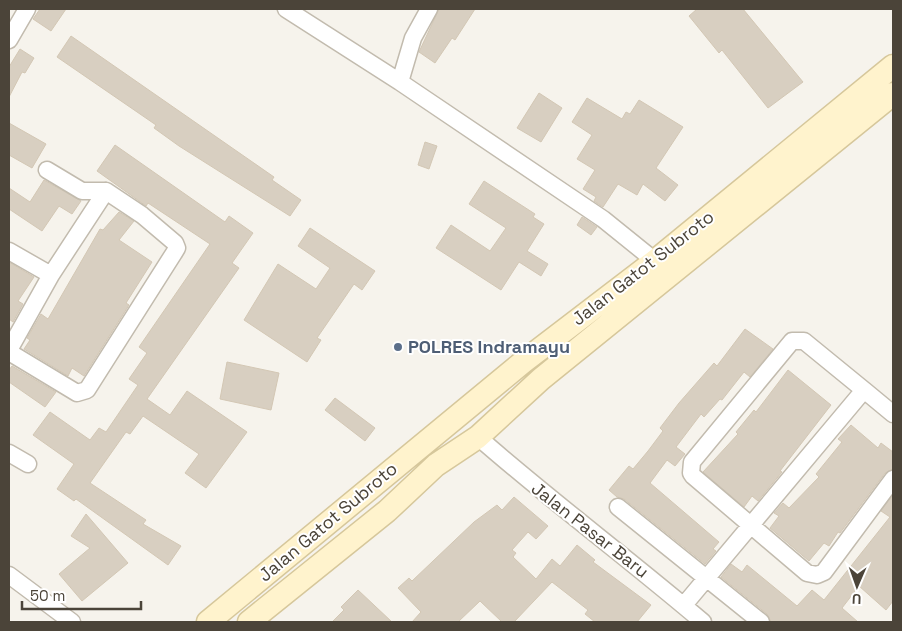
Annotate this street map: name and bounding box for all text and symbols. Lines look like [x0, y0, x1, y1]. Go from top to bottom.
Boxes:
street label: Jalan Gatot Subroto [567, 205, 718, 330]
place label: POLRES Indramayu [408, 335, 570, 358]
marker: POLRES Indramayu [392, 341, 404, 353]
street label: Jalan Gatot Subroto [254, 457, 402, 586]
street label: Jalan Pasar Baru [527, 476, 654, 583]
north arrow [832, 561, 882, 611]
scale bar [22, 578, 141, 610]
text: 50 m [30, 586, 65, 605]
text: U [852, 590, 862, 608]

